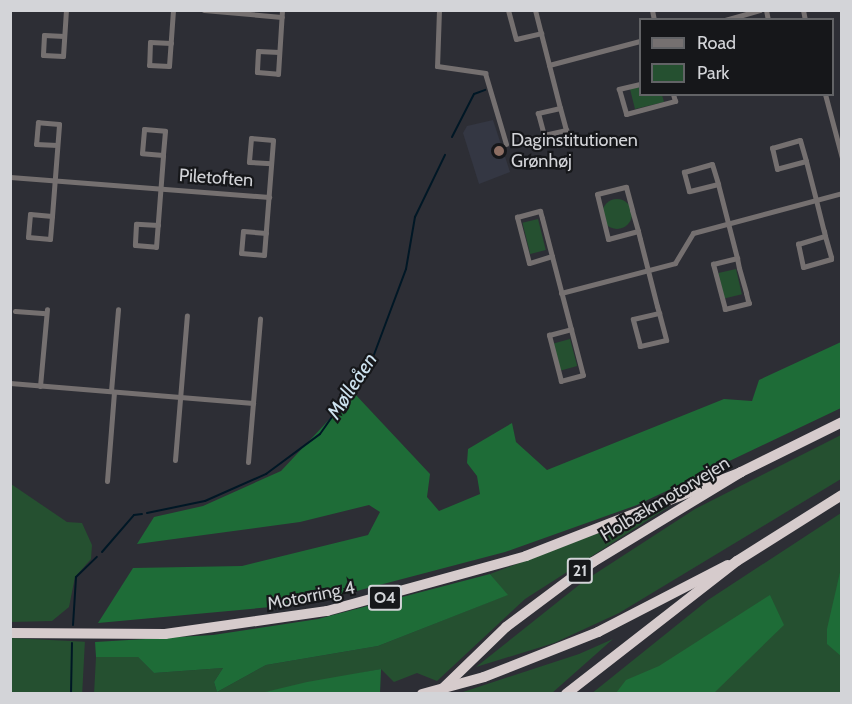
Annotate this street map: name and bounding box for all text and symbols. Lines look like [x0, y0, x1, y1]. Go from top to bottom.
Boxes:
legend [639, 18, 834, 96]
text: Road [697, 32, 736, 54]
text: Park [697, 62, 729, 84]
place label: Daginstitutionen Grønhøj [511, 130, 638, 172]
marker: Daginstitutionen Grønhøj [492, 144, 506, 158]
street label: Piletoften [178, 165, 254, 191]
water label: Mølleåen [322, 349, 382, 423]
street label: Holbækmotorvejen [597, 452, 733, 546]
road number: 21 [566, 558, 594, 584]
street label: Motorring 4 [265, 577, 357, 615]
road number: O4 [367, 585, 403, 611]

